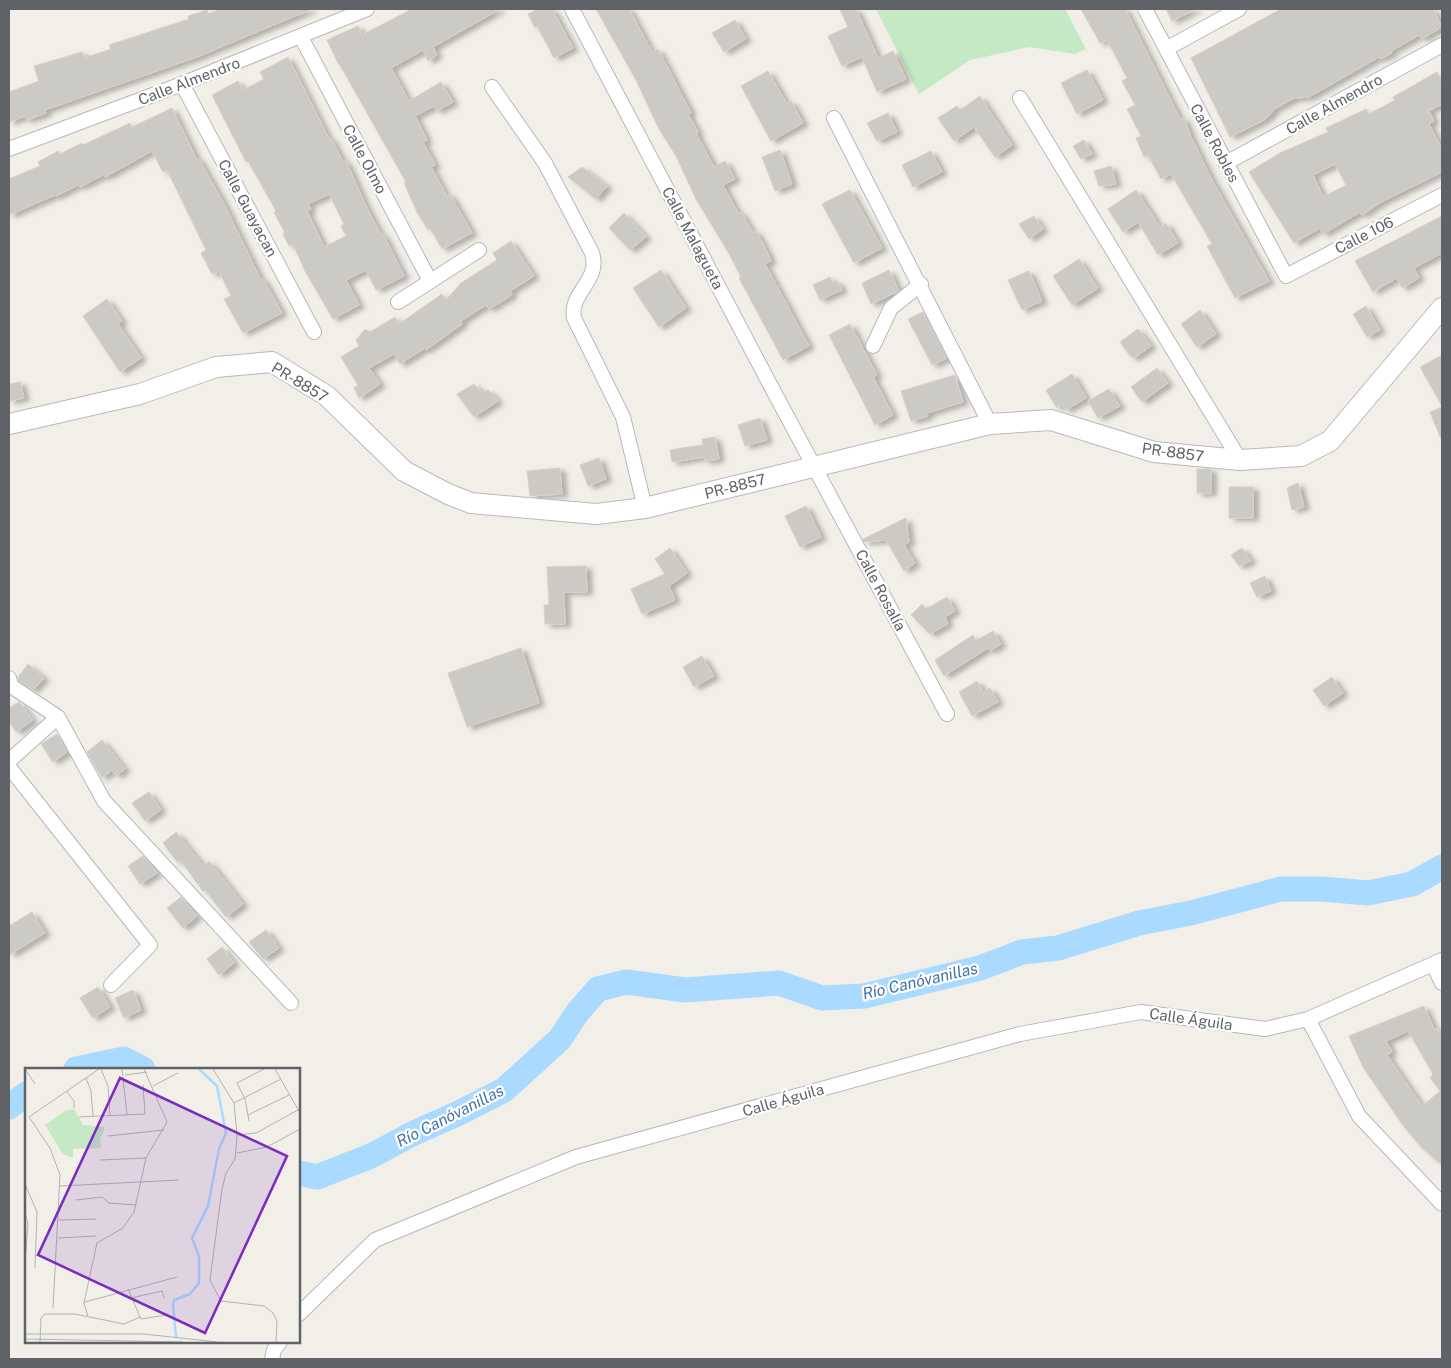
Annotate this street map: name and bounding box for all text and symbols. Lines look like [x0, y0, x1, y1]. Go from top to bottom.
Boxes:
street label: Calle Almendro [136, 54, 242, 108]
street label: Calle Almendro [1283, 70, 1385, 138]
street label: Calle Robles [1187, 101, 1243, 185]
street label: Calle Olmo [340, 122, 390, 196]
street label: Calle Guayacan [215, 156, 281, 260]
street label: Calle Malagueta [659, 184, 727, 292]
street label: Calle 106 [1332, 213, 1396, 257]
street label: PR-8857 [269, 359, 331, 405]
street label: PR-8857 [1141, 439, 1205, 465]
street label: PR-8857 [703, 470, 767, 502]
street label: Calle Rosalía [852, 546, 910, 634]
water label: Río Canóvanillas [861, 958, 980, 1003]
street label: Calle Águila [1148, 1005, 1234, 1033]
inset map [25, 1068, 300, 1343]
street label: Calle Águila [740, 1080, 826, 1120]
water label: Río Canóvanillas [393, 1081, 507, 1151]

